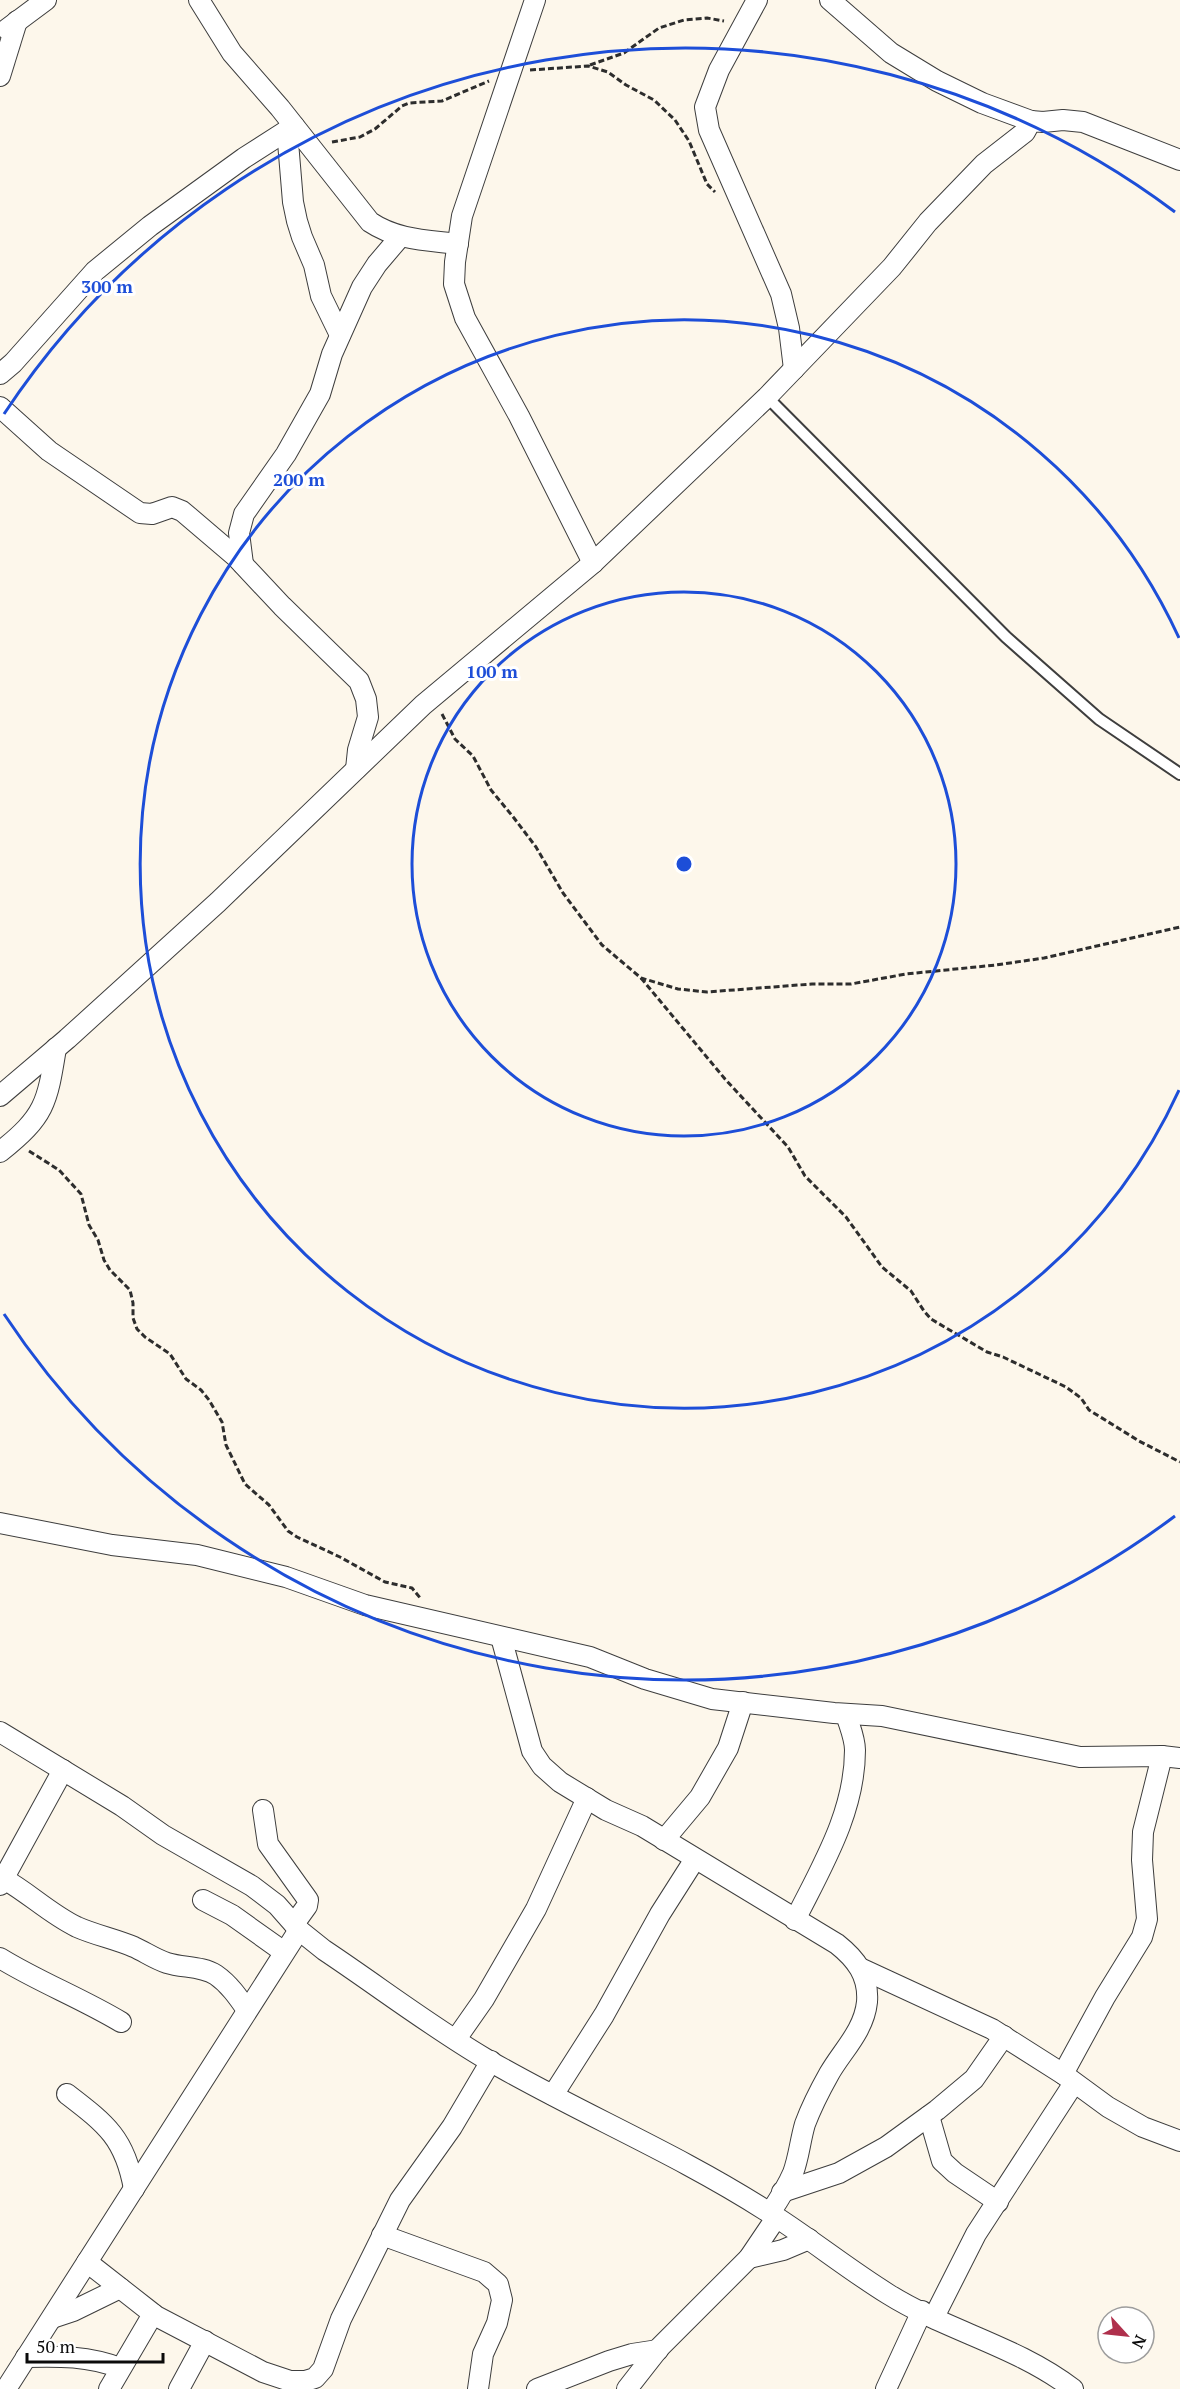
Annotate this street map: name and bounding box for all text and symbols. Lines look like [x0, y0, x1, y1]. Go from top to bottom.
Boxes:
text: 300 m [81, 274, 133, 298]
text: 200 m [273, 467, 325, 491]
text: 100 m [466, 659, 518, 683]
centre of rings [674, 854, 694, 874]
north arrow [1096, 2305, 1156, 2365]
scale bar [27, 2326, 164, 2364]
text: N [1127, 2331, 1152, 2352]
text: 50 m [36, 2334, 76, 2358]

